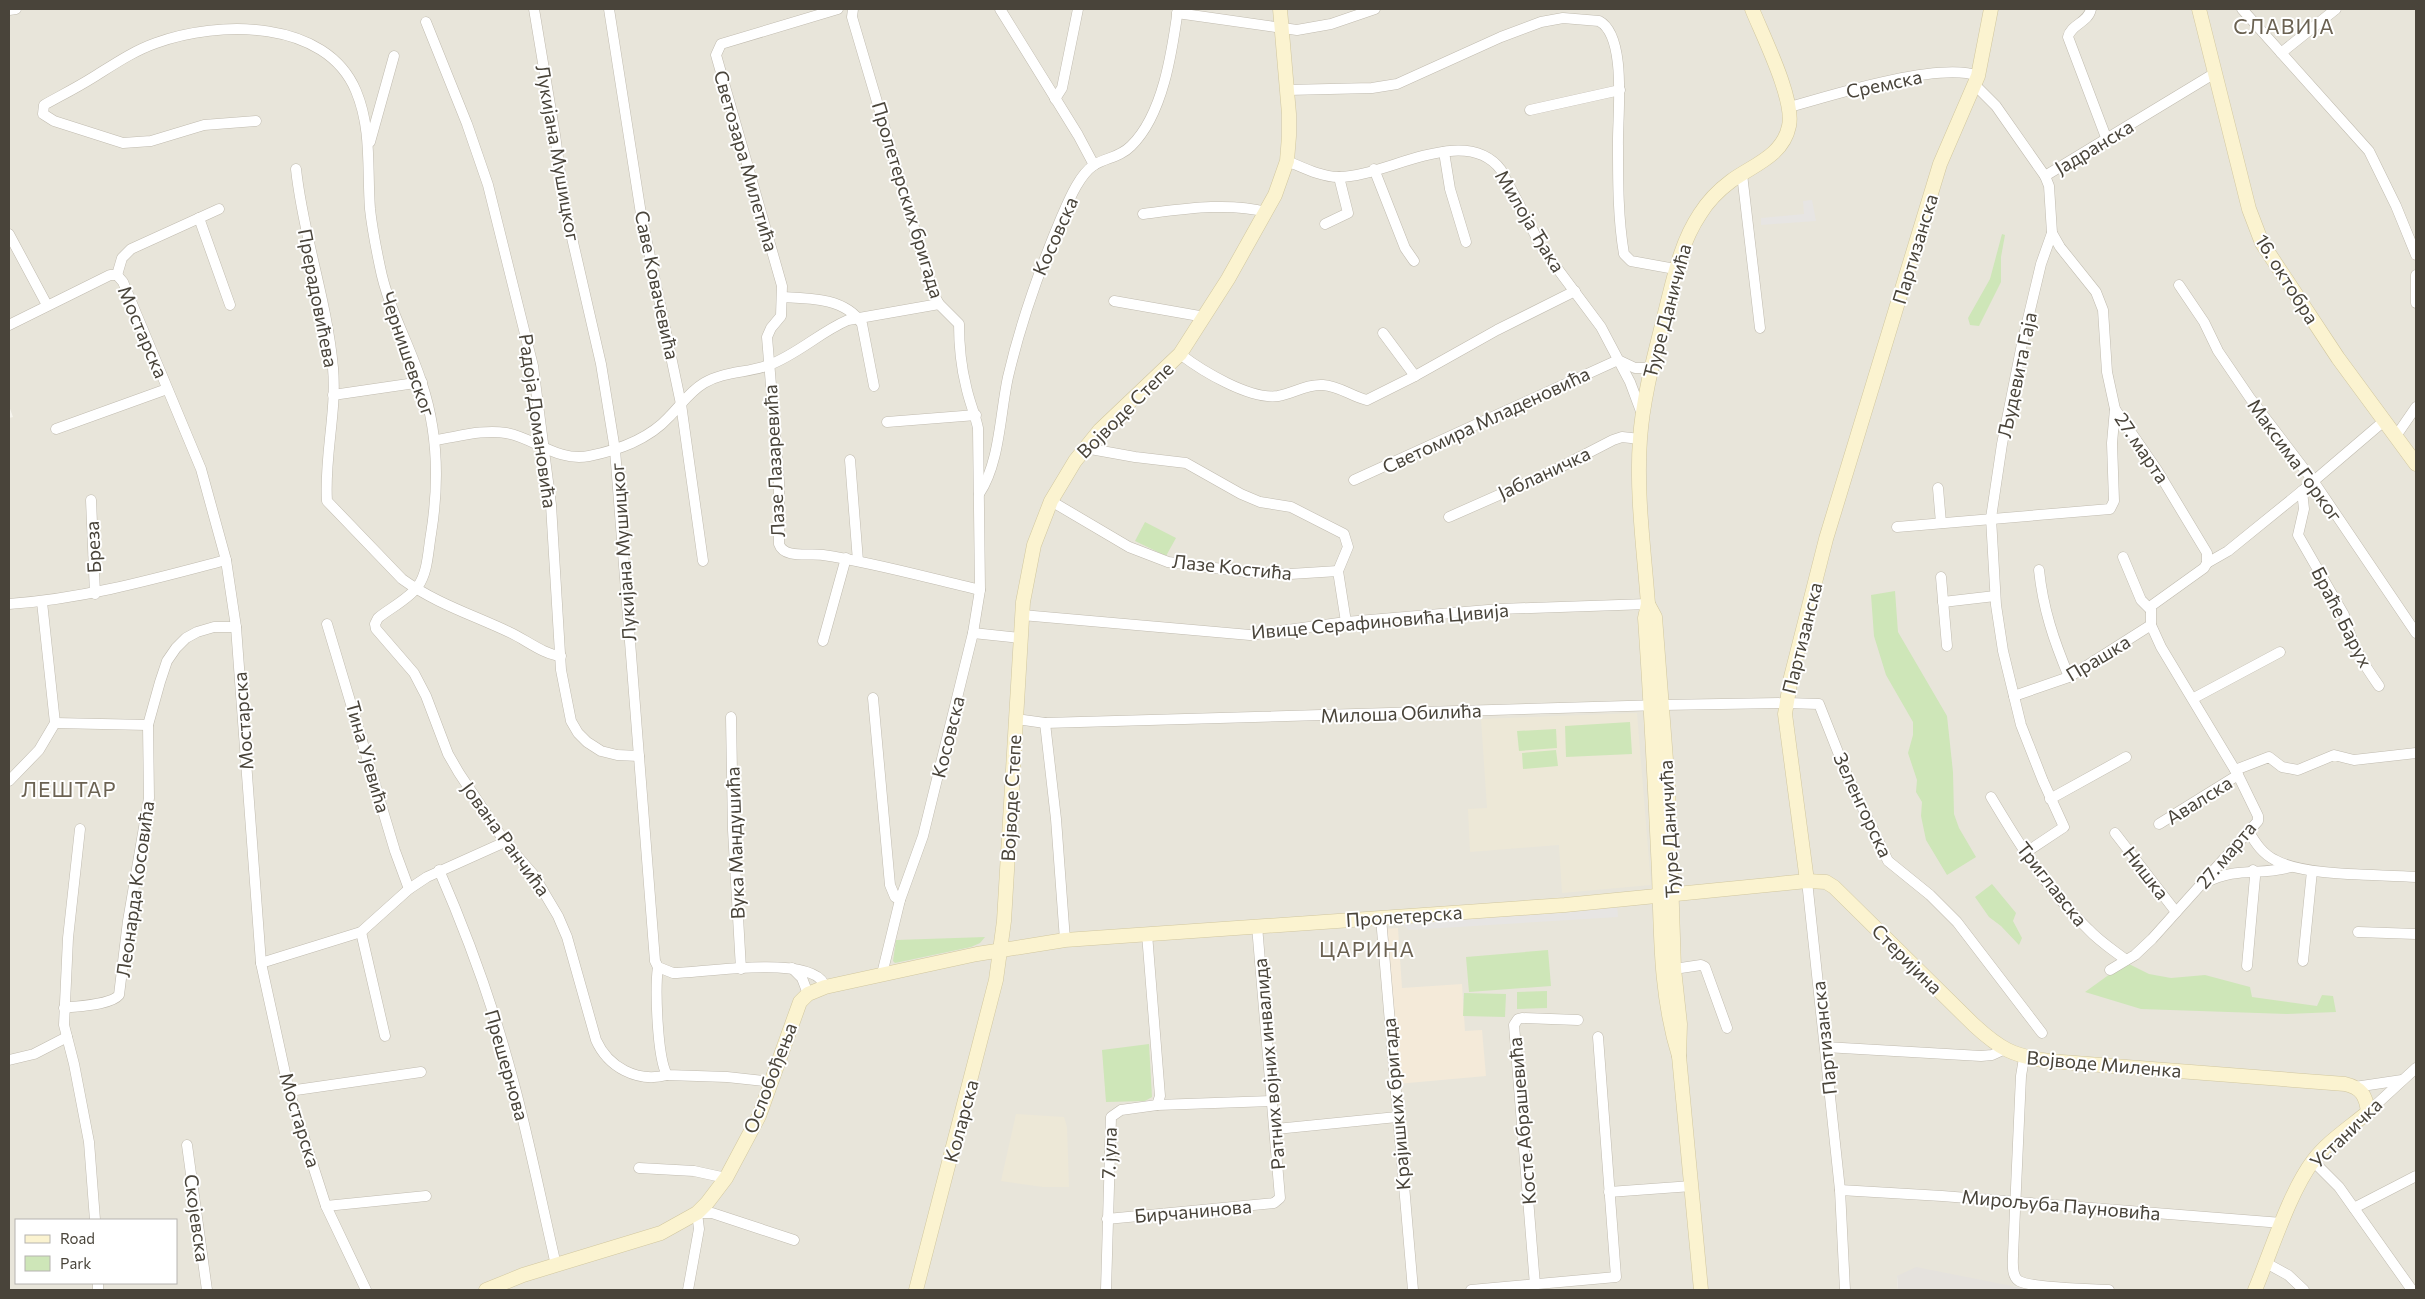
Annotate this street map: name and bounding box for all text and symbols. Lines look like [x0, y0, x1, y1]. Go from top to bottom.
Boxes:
district label: СЛАВИЈА [2233, 13, 2335, 38]
street label: Лукијана Мушицког [532, 63, 585, 243]
street label: Сремска [1844, 64, 1924, 103]
street label: Светозара Милетића [710, 68, 783, 254]
street label: Пролетерских бригада [868, 99, 949, 301]
street label: Јадранска [2050, 114, 2137, 179]
street label: Милоја Ђака [1491, 165, 1570, 276]
street label: Партизанска [1887, 191, 1942, 307]
street label: Косовска [1027, 193, 1082, 279]
street label: Саве Ковачевића [630, 208, 685, 362]
street label: Прерадовићева [294, 227, 343, 369]
street label: 16. октобра [2251, 230, 2324, 328]
street label: Ђуре Даничића [1638, 241, 1696, 381]
street label: Мостарска [114, 282, 173, 381]
street label: Чернишевског [376, 288, 441, 419]
street label: Људевита Гаја [1992, 310, 2041, 440]
street label: Радоја Домановића [515, 332, 562, 510]
street label: Војводе Степе [1072, 357, 1178, 463]
street label: Светомира Младеновића [1378, 361, 1593, 478]
street label: Лазе Лазаревића [758, 384, 789, 538]
street label: Максима Горког [2243, 394, 2348, 526]
street label: 27. марта [2110, 408, 2174, 488]
street label: Јабланичка [1494, 441, 1594, 504]
street label: Лукијана Мушицког [605, 462, 640, 642]
street label: Бреза [80, 520, 105, 574]
street label: Лазе Костића [1171, 549, 1293, 584]
street label: Браће Барух [2307, 563, 2378, 671]
street label: Партизанска [1777, 580, 1826, 696]
street label: Ивице Серафиновића Цивија [1250, 598, 1510, 643]
street label: Прашка [2061, 629, 2134, 686]
street label: Мостарска [228, 671, 257, 771]
street label: Косовска [926, 694, 969, 780]
street label: Тина Ујевића [342, 698, 395, 815]
street label: Милоша Обилића [1320, 698, 1482, 727]
street label: Војводе Степе [996, 734, 1025, 862]
street label: Зеленгорска [1829, 749, 1898, 861]
street label: Ђуре Даничића [1653, 759, 1684, 899]
street label: Вука Мандушића [720, 766, 749, 920]
street label: Авалска [2162, 770, 2236, 829]
district label: ЛЕШТАР [21, 776, 117, 801]
street label: Јована Ранчића [457, 777, 556, 900]
street label: Леонарда Косовића [111, 799, 158, 979]
street label: 27. марта [2191, 816, 2260, 893]
street label: Триглавска [2012, 837, 2092, 931]
street label: Нишка [2119, 842, 2174, 904]
street label: Пролетерска [1345, 900, 1463, 931]
street label: Стеријина [1867, 919, 1947, 999]
district label: ЦАРИНА [1319, 936, 1415, 961]
street label: Ратних војних инвалида [1248, 957, 1289, 1171]
street label: Партизанска [1806, 980, 1841, 1096]
street label: Прешернова [481, 1007, 534, 1123]
street label: Крајишких бригада [1377, 1017, 1414, 1191]
street label: Ослобођења [738, 1019, 801, 1136]
street label: Косте Абрашевића [1503, 1036, 1540, 1206]
street label: Војводе Миленка [2026, 1045, 2182, 1082]
street label: Мостарска [275, 1070, 326, 1170]
street label: Коларска [938, 1077, 983, 1165]
street label: Устаничка [2305, 1093, 2386, 1173]
street label: 7. јула [1096, 1127, 1121, 1179]
street label: Скојевска [180, 1173, 215, 1263]
street label: Мирољуба Пауновића [1961, 1184, 2161, 1225]
street label: Бирчанинова [1133, 1194, 1253, 1227]
legend [15, 1219, 178, 1284]
text: Road [60, 1229, 95, 1247]
text: Park [60, 1254, 91, 1272]

